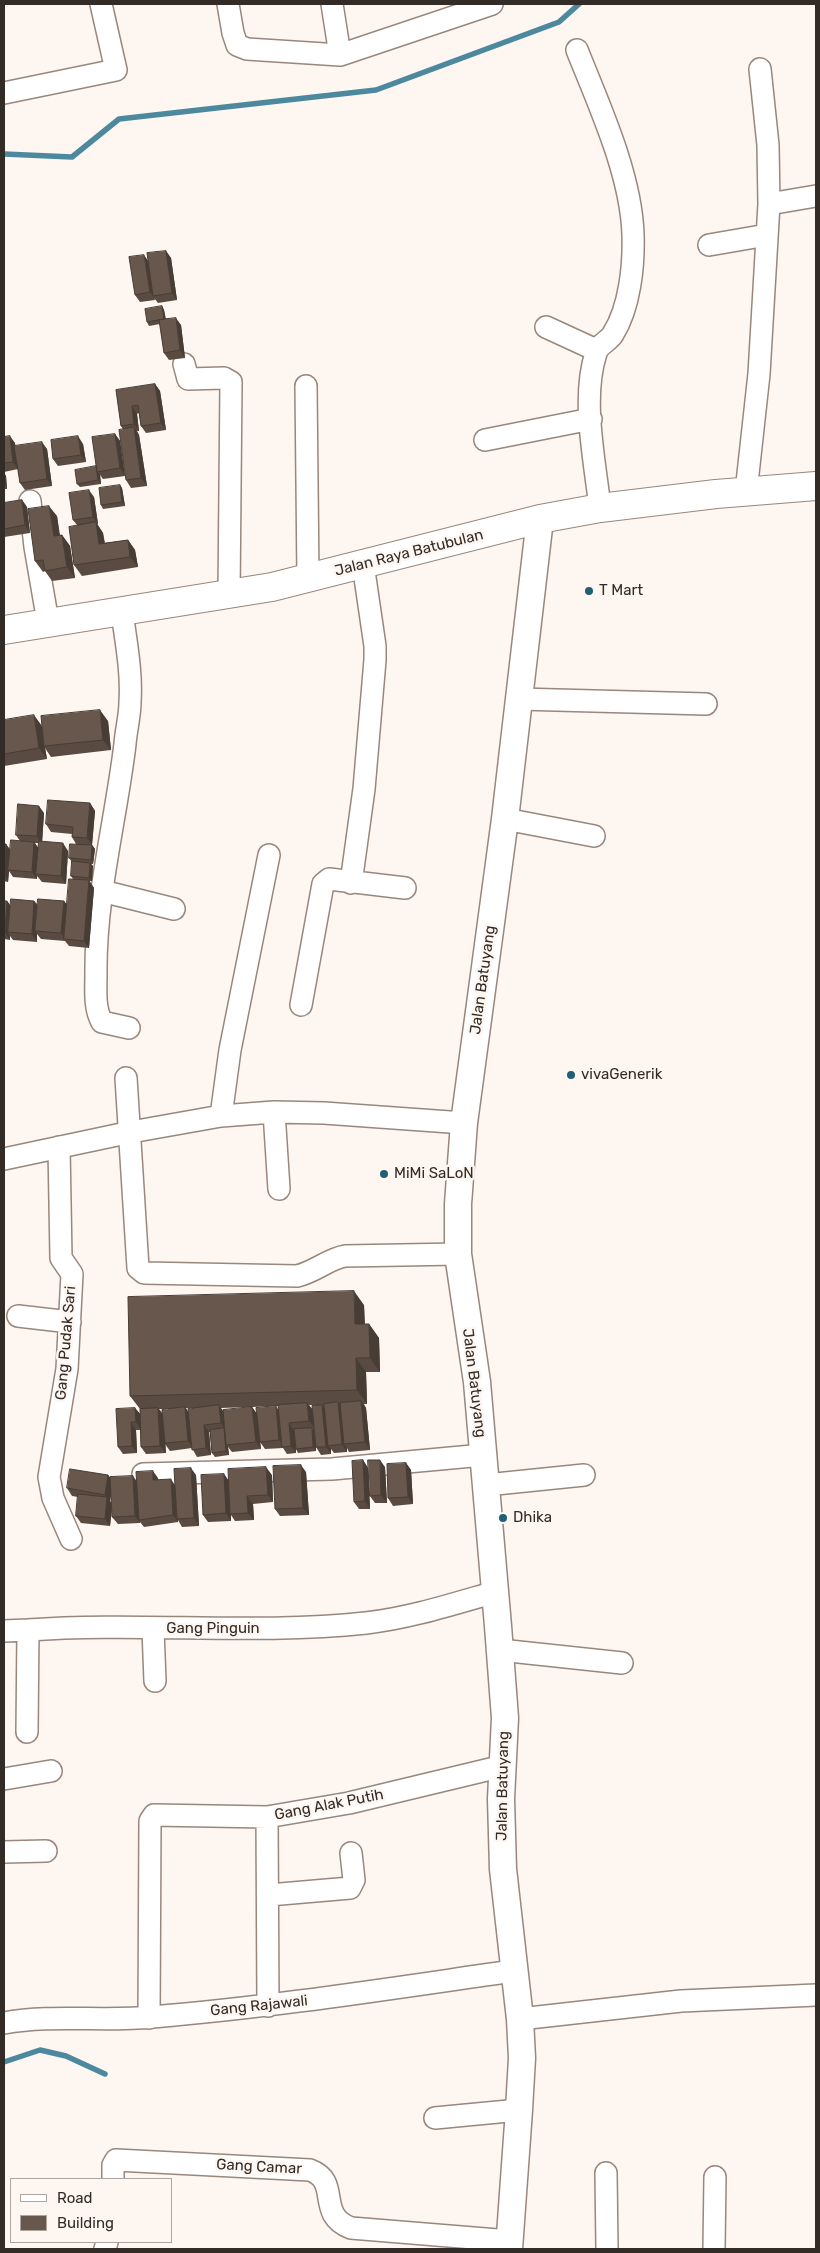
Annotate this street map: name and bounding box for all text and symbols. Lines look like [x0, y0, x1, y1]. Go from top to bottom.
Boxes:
street label: Jalan Raya Batubulan [333, 526, 485, 580]
place label: T Mart [599, 582, 643, 600]
marker: T Mart [583, 585, 595, 597]
street label: Jalan Batuyang [466, 924, 500, 1036]
place label: vivaGenerik [581, 1066, 662, 1084]
marker: vivaGenerik [565, 1069, 577, 1081]
place label: MiMi SaLoN [394, 1165, 474, 1183]
marker: MiMi SaLoN [378, 1168, 390, 1180]
street label: Gang Pudak Sari [52, 1285, 80, 1401]
street label: Jalan Batuyang [458, 1327, 490, 1439]
place label: Dhika [513, 1509, 552, 1527]
marker: Dhika [497, 1512, 509, 1524]
street label: Gang Pinguin [166, 1620, 260, 1638]
street label: Jalan Batuyang [493, 1731, 513, 1841]
street label: Gang Alak Putih [273, 1786, 385, 1824]
street label: Gang Rajawali [209, 1992, 309, 2020]
street label: Gang Camar [216, 2156, 302, 2178]
legend [10, 2178, 172, 2243]
text: Road [57, 2189, 93, 2207]
text: Building [57, 2214, 114, 2232]

